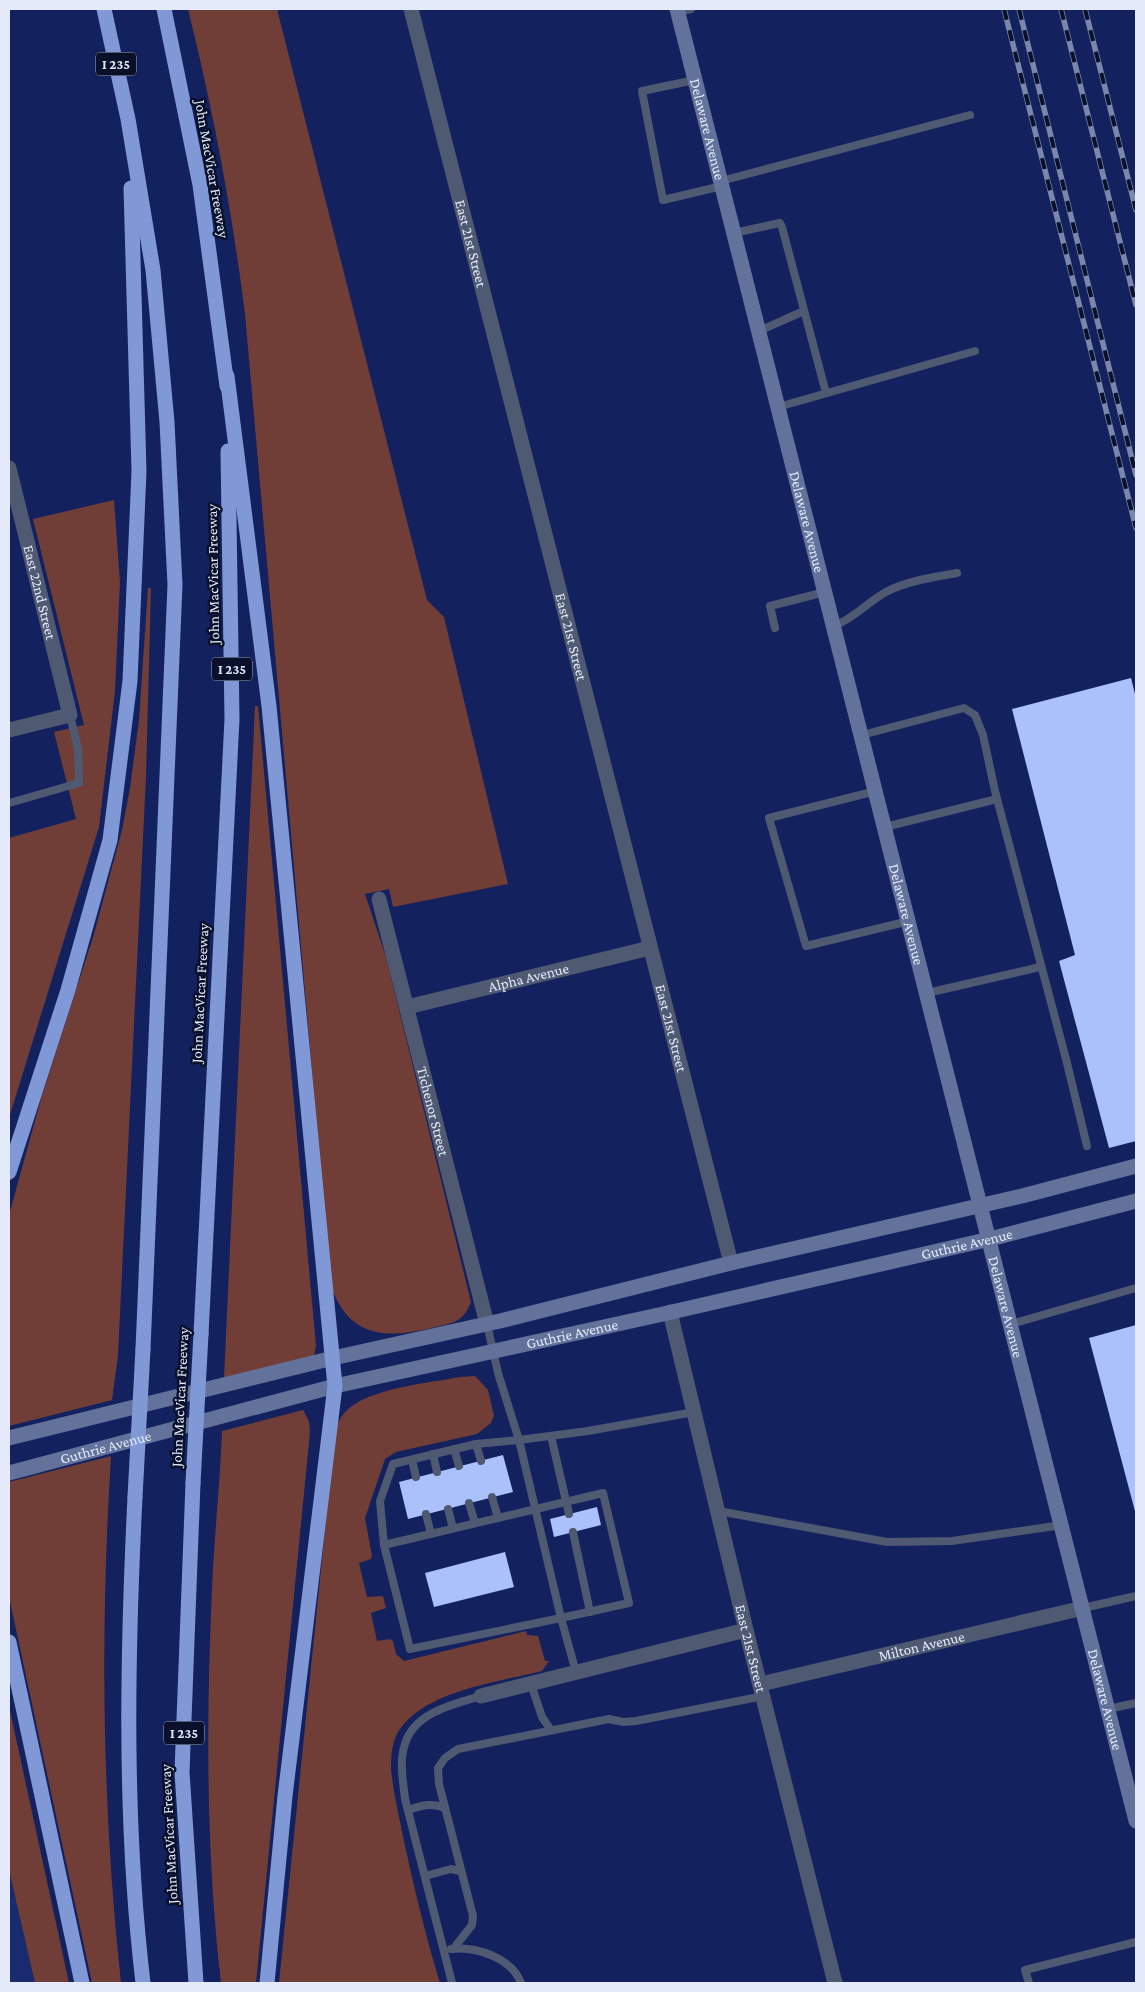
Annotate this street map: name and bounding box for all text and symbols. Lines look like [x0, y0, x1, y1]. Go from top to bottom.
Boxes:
road number: I 235 [96, 52, 136, 76]
street label: Delaware Avenue [687, 77, 728, 182]
street label: John MacVicar Freeway [191, 97, 232, 240]
street label: East 21st Street [452, 198, 490, 290]
street label: Delaware Avenue [786, 469, 828, 575]
street label: John MacVicar Freeway [204, 504, 223, 646]
street label: East 22nd Street [20, 543, 59, 642]
street label: East 21st Street [552, 591, 590, 683]
road number: I 235 [212, 658, 252, 681]
street label: Delaware Avenue [886, 862, 927, 967]
street label: John MacVicar Freeway [188, 923, 213, 1065]
street label: Alpha Avenue [487, 960, 571, 995]
street label: East 21st Street [652, 983, 690, 1075]
street label: Tichenor Street [414, 1065, 452, 1159]
street label: Guthrie Avenue [920, 1225, 1015, 1263]
street label: Delaware Avenue [985, 1255, 1026, 1360]
street label: Guthrie Avenue [525, 1316, 620, 1352]
street label: John MacVicar Freeway [168, 1327, 193, 1469]
street label: Guthrie Avenue [58, 1427, 153, 1467]
street label: East 21st Street [732, 1603, 770, 1695]
street label: Milton Avenue [877, 1628, 967, 1664]
street label: Delaware Avenue [1085, 1647, 1126, 1752]
road number: I 235 [164, 1722, 204, 1745]
street label: John MacVicar Freeway [157, 1763, 182, 1906]

